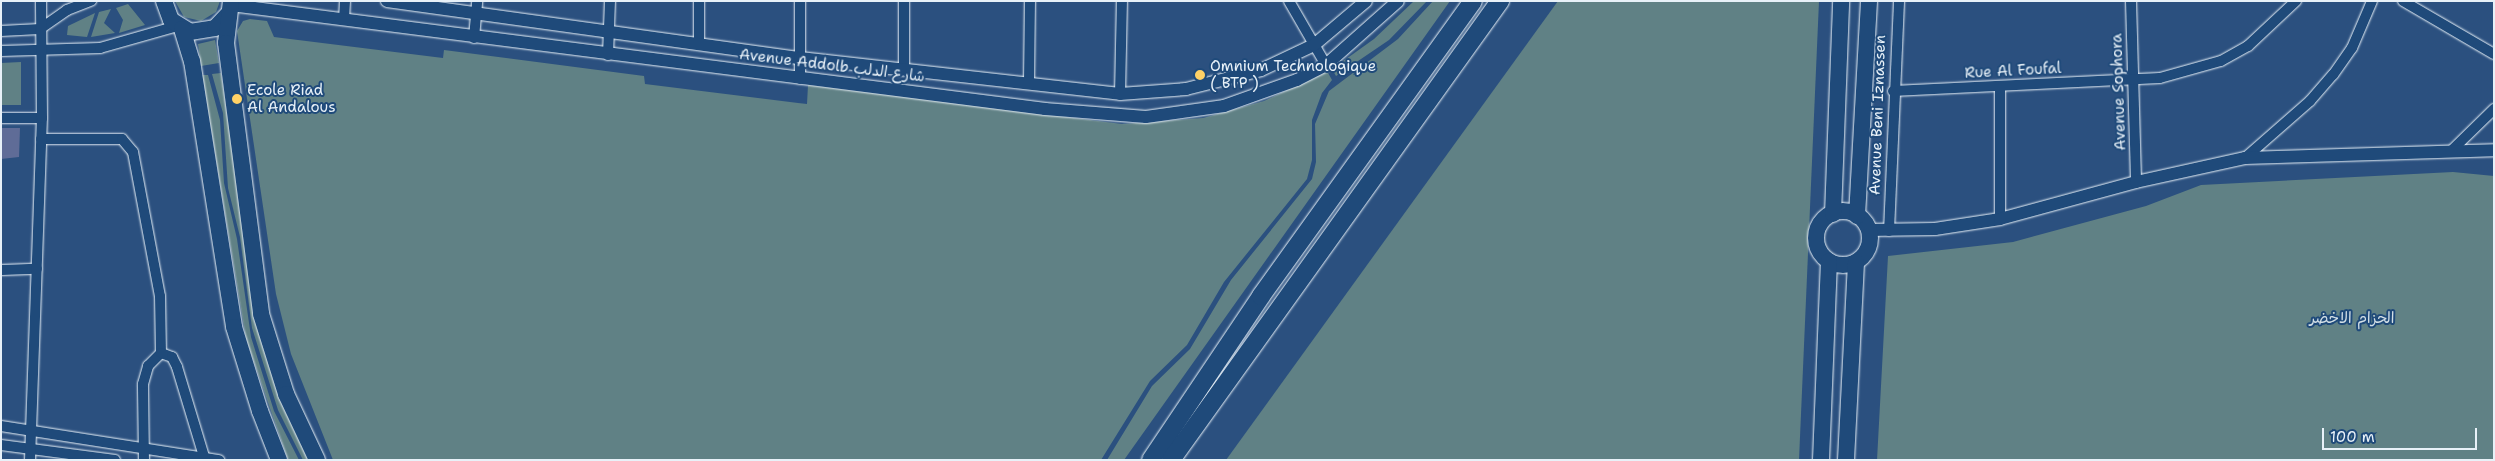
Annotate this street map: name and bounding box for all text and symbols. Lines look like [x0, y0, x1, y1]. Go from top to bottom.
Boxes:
street label: Avenue Sophora [2108, 33, 2130, 151]
street label: Avenue Beni Iznassen [1866, 35, 1890, 195]
street label: Avenue Addolb شارع الدلب [738, 46, 926, 86]
place label: Omnium Technologique ( BTP ) [1210, 57, 1376, 92]
street label: Rue Al Foufal [1964, 59, 2062, 83]
marker: Omnium Technologique ( BTP ) [1194, 69, 1206, 81]
place label: Ecole Riad Al Andalous [247, 81, 336, 116]
marker: Ecole Riad Al Andalous [231, 93, 243, 105]
park label: الحزام الاخضر [2310, 310, 2394, 328]
scale bar [2325, 418, 2480, 450]
text: 100 m [2330, 427, 2375, 447]

